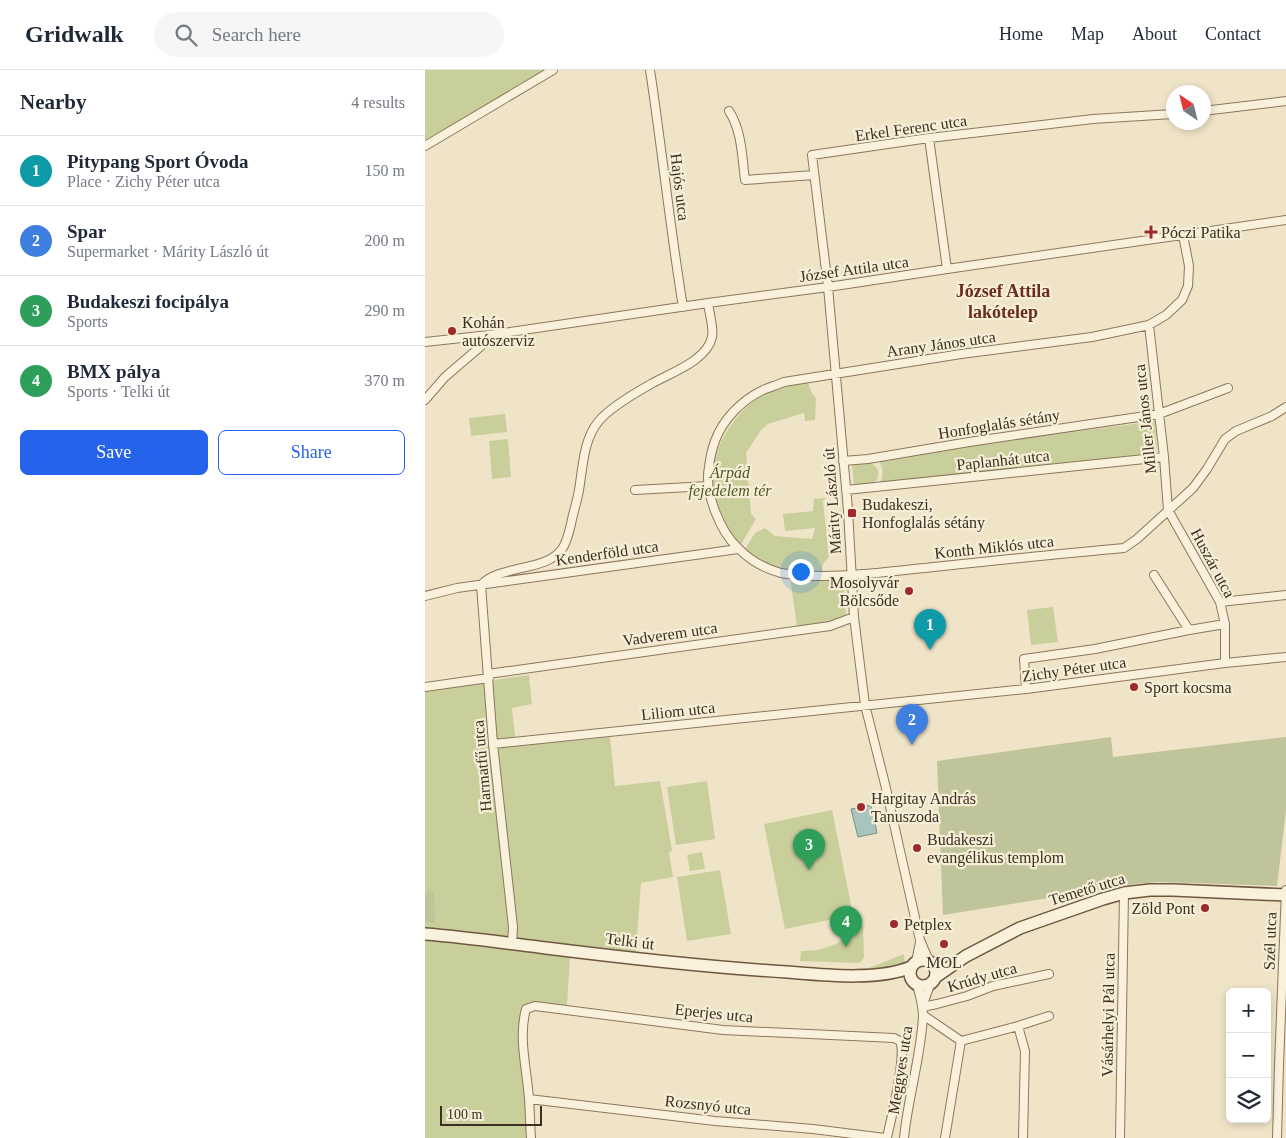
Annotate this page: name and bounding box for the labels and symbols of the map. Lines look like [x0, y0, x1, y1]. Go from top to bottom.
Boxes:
north arrow [1166, 85, 1211, 130]
street label: Erkel Ferenc utca [854, 112, 968, 144]
street label: Hajós utca [666, 152, 693, 222]
place label: Póczi Patika [1161, 224, 1241, 241]
marker: Póczi Patika [1145, 226, 1157, 238]
street label: József Attila utca [798, 253, 910, 285]
district label: József Attila lakótelep [956, 281, 1050, 322]
place label: Kohán autószerviz [462, 314, 535, 349]
marker: Kohán autószerviz [446, 325, 458, 337]
street label: Arany János utca [885, 328, 997, 361]
street label: Miller János utca [1131, 363, 1159, 475]
street label: Honfoglalás sétány [937, 406, 1061, 443]
street label: Márity László út [820, 447, 845, 555]
street label: Paplanhát utca [955, 447, 1051, 474]
park label: Árpád fejedelem tér [688, 463, 772, 500]
place label: Budakeszi, Honfoglalás sétány [862, 496, 985, 532]
marker: Budakeszi, Honfoglalás sétány [846, 507, 858, 519]
street label: Huszár utca [1188, 525, 1238, 601]
street label: Konth Miklós utca [933, 532, 1055, 562]
street label: Kenderföld utca [555, 537, 659, 569]
your location [788, 559, 814, 585]
place label: Mosolyvár Bölcsőde [830, 574, 900, 609]
marker: Mosolyvár Bölcsőde [903, 585, 915, 597]
pin: 1 [914, 609, 946, 650]
street label: Vadverem utca [622, 619, 718, 649]
street label: Zichy Péter utca [1021, 653, 1127, 686]
place label: Sport kocsma [1144, 679, 1232, 697]
marker: Sport kocsma [1128, 681, 1140, 693]
street label: Liliom utca [640, 699, 716, 723]
pin: 2 [896, 704, 928, 745]
street label: Harmatfű utca [470, 719, 494, 813]
place label: Hargitay András Tanuszoda [871, 790, 976, 825]
marker: Hargitay András Tanuszoda [855, 801, 867, 813]
pin: 3 [793, 829, 825, 870]
place label: Budakeszi evangélikus templom [927, 831, 1065, 867]
marker: Budakeszi evangélikus templom [911, 842, 923, 854]
street label: Temető utca [1047, 869, 1127, 909]
place label: Zöld Pont [1131, 900, 1196, 917]
marker: Zöld Pont [1199, 902, 1211, 914]
pin: 4 [830, 906, 862, 947]
street label: Szél utca [1260, 912, 1280, 970]
place label: Petplex [904, 916, 952, 934]
marker: Petplex [888, 918, 900, 930]
street label: Telki út [605, 930, 656, 952]
marker: MOL [938, 938, 950, 950]
street label: Vásárhelyi Pál utca [1098, 953, 1119, 1077]
place label: MOL [926, 954, 962, 971]
street label: Krúdy utca [945, 959, 1019, 996]
street label: Eperjes utca [674, 1000, 754, 1027]
street label: Meggyes utca [885, 1025, 916, 1116]
street label: Rozsnyó utca [664, 1092, 752, 1119]
scale bar [440, 1103, 543, 1126]

